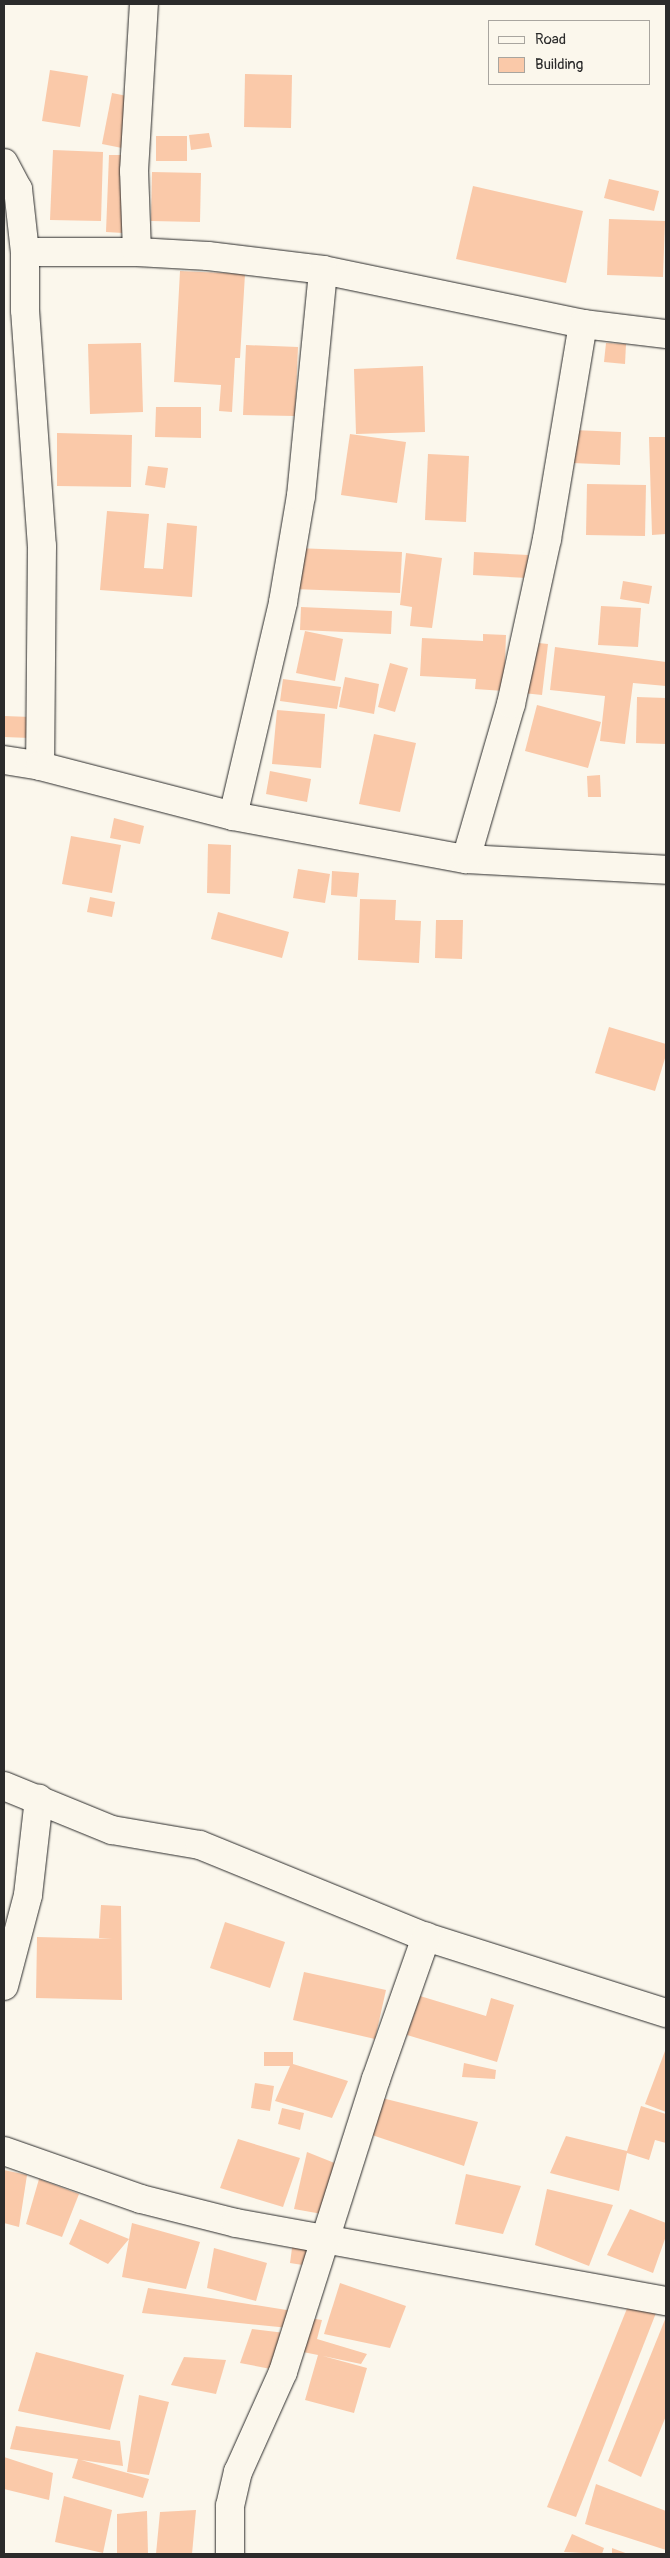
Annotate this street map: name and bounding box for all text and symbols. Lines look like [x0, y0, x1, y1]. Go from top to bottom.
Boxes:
legend [488, 20, 650, 85]
text: Road [535, 30, 566, 49]
text: Building [535, 55, 583, 74]

